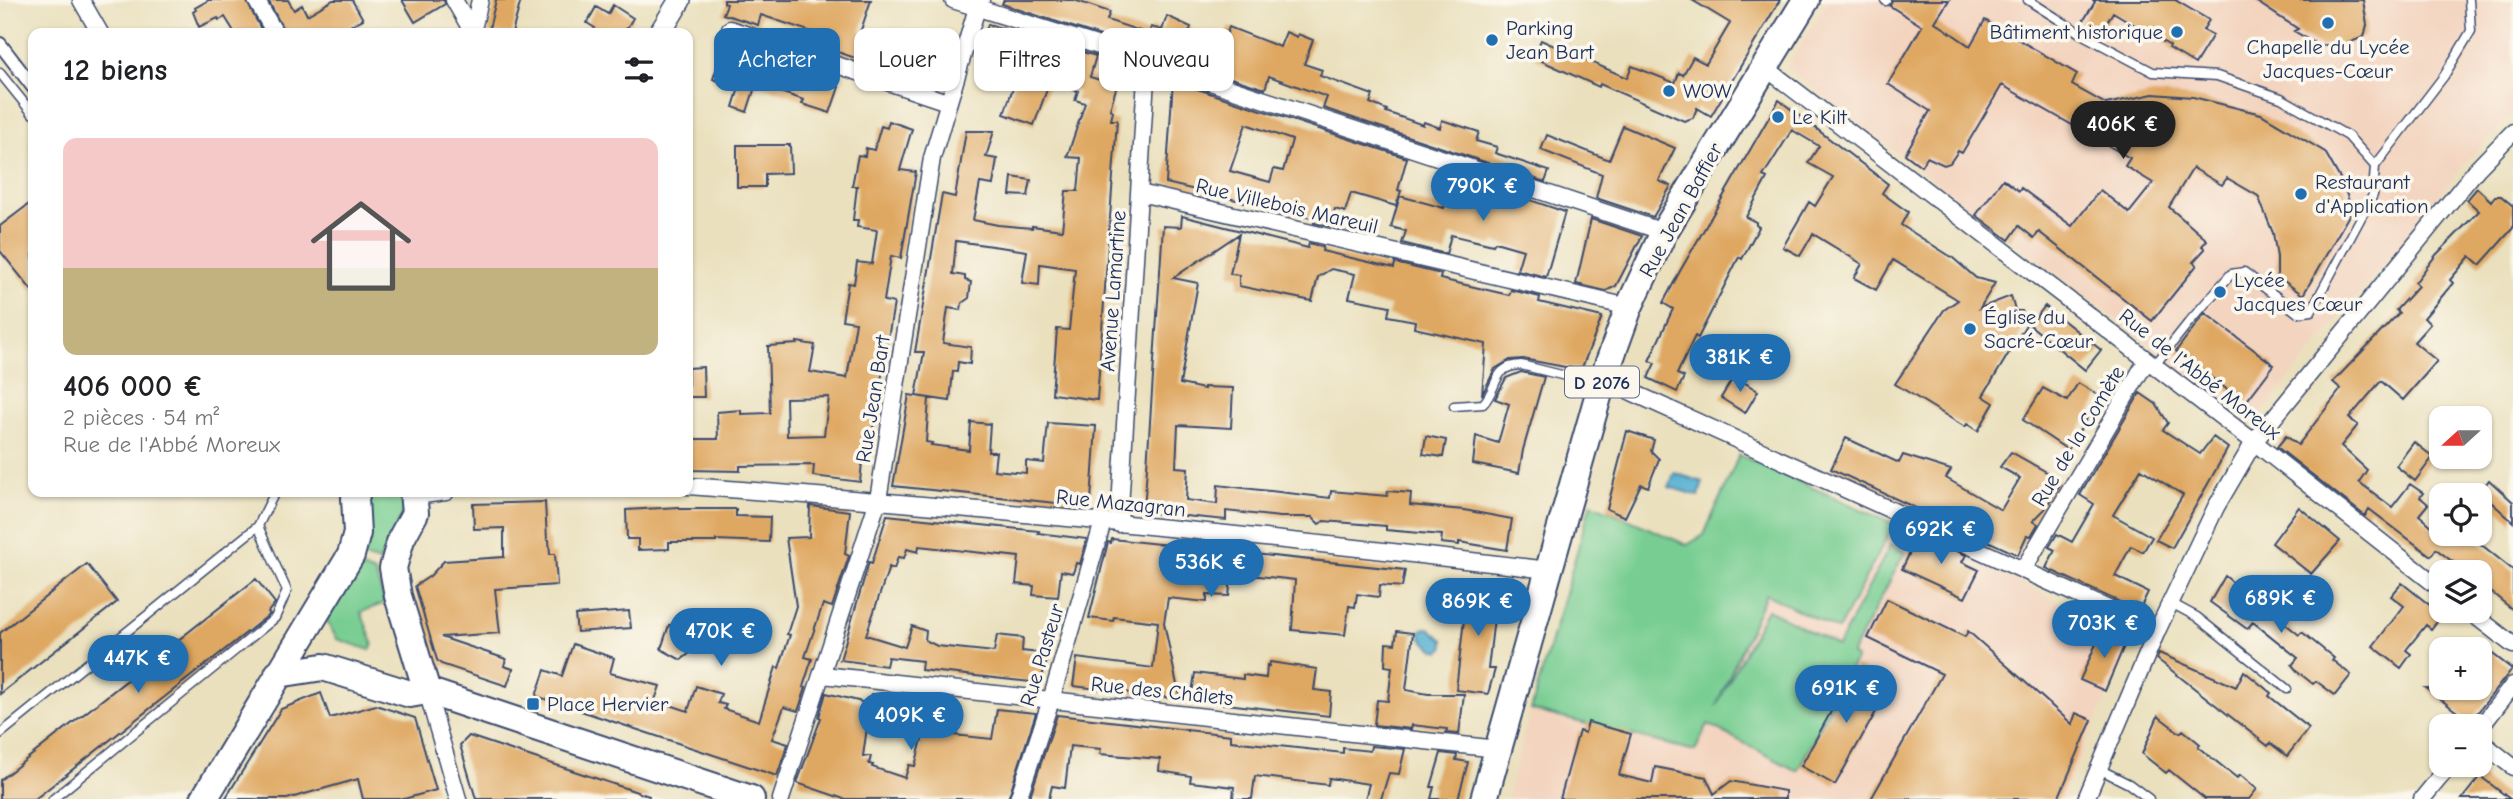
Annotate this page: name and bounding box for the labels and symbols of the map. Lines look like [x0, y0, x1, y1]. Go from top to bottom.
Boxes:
marker: Chapelle du Lycée Jacques-Cœur [2320, 15, 2336, 31]
place label: Parking Jean Bart [1506, 16, 1595, 64]
place label: Bâtiment historique [1989, 20, 2163, 44]
marker: Bâtiment historique [2169, 24, 2185, 40]
marker: Parking Jean Bart [1484, 32, 1500, 48]
place label: Chapelle du Lycée Jacques-Cœur [2246, 35, 2410, 83]
place label: WOW [1683, 79, 1732, 103]
marker: WOW [1661, 83, 1677, 99]
pin: 406K € [2066, 102, 2180, 161]
place label: Le Kilt [1792, 105, 1848, 129]
marker: Le Kilt [1770, 109, 1786, 125]
street label: Rue Jean Baffier [1634, 138, 1728, 281]
pin: 790K € [1426, 164, 1540, 223]
place label: Restaurant d'Application [2315, 170, 2429, 218]
street label: Rue Villebois Mareuil [1194, 173, 1380, 239]
marker: Restaurant d'Application [2293, 186, 2309, 202]
street label: Avenue Lamartine [1095, 210, 1131, 372]
place label: Lycée Jacques Cœur [2234, 268, 2363, 316]
marker: Lycée Jacques Cœur [2212, 284, 2228, 300]
street label: Rue de l'Abbé Moreux [2115, 304, 2286, 445]
place label: Église du Sacré-Cœur [1984, 305, 2094, 353]
marker: Église du Sacré-Cœur [1962, 321, 1978, 337]
street label: Rue Jean Bart [851, 333, 895, 464]
pin: 381K € [1683, 334, 1797, 394]
street label: Rue de la Comète [2027, 361, 2129, 511]
road number: D 2076 [1565, 366, 1639, 398]
north arrow [2429, 406, 2492, 469]
street label: Rue Mazagran [1055, 484, 1187, 522]
pin: 692K € [1884, 506, 1998, 566]
pin: 536K € [1154, 540, 1268, 599]
pin: 689K € [2224, 576, 2338, 635]
pin: 869K € [1421, 578, 1535, 638]
street label: Rue Pasteur [1015, 600, 1069, 709]
pin: 703K € [2047, 600, 2161, 660]
pin: 470K € [664, 608, 778, 668]
pin: 447K € [81, 636, 195, 695]
pin: 691K € [1789, 666, 1903, 725]
street label: Rue des Châlets [1090, 672, 1234, 710]
place label: Place Hervier [547, 692, 669, 716]
pin: 409K € [854, 692, 968, 752]
marker: Place Hervier [525, 696, 541, 712]

